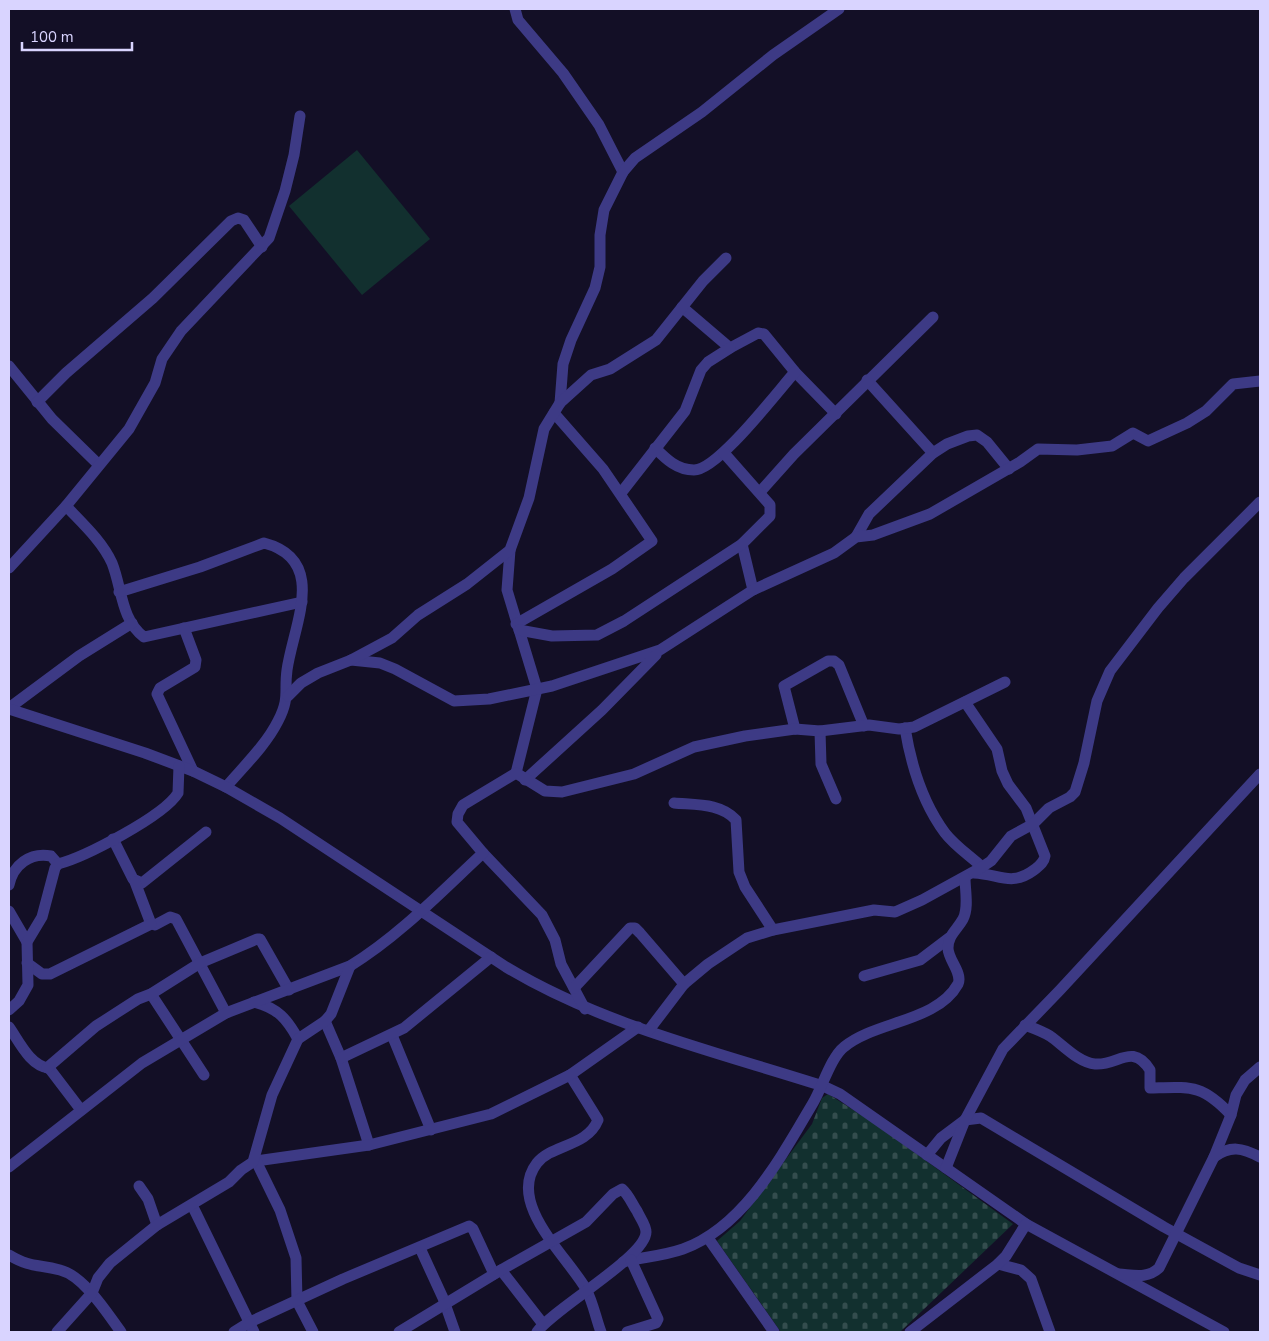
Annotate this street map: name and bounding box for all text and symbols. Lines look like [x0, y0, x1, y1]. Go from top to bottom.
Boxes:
scale bar [22, 20, 132, 52]
text: 100 m [30, 27, 74, 47]

